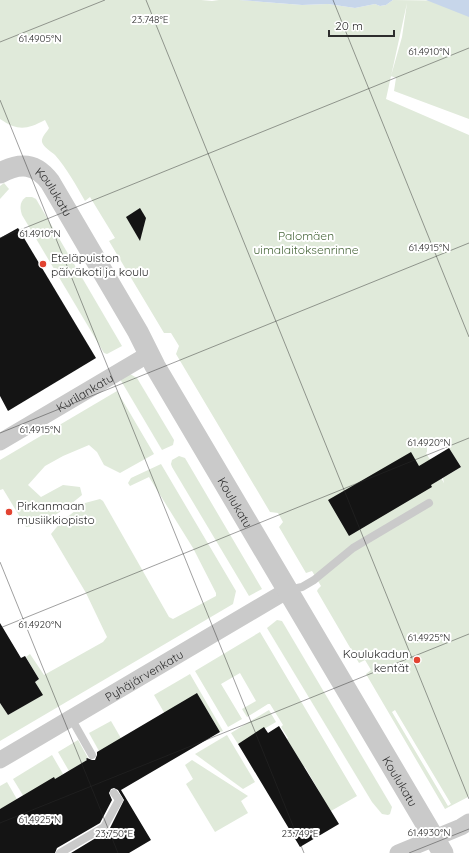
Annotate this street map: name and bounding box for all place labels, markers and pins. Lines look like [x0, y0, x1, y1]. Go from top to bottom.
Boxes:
place label: Eteläpuiston päiväkoti ja koulu [51, 250, 149, 279]
marker: Eteläpuiston päiväkoti ja koulu [38, 259, 48, 269]
place label: Pirkanmaan musiikkiopisto [17, 498, 95, 527]
marker: Pirkanmaan musiikkiopisto [4, 507, 14, 517]
place label: Koulukadun kentät [343, 646, 409, 675]
marker: Koulukadun kentät [412, 655, 422, 665]

